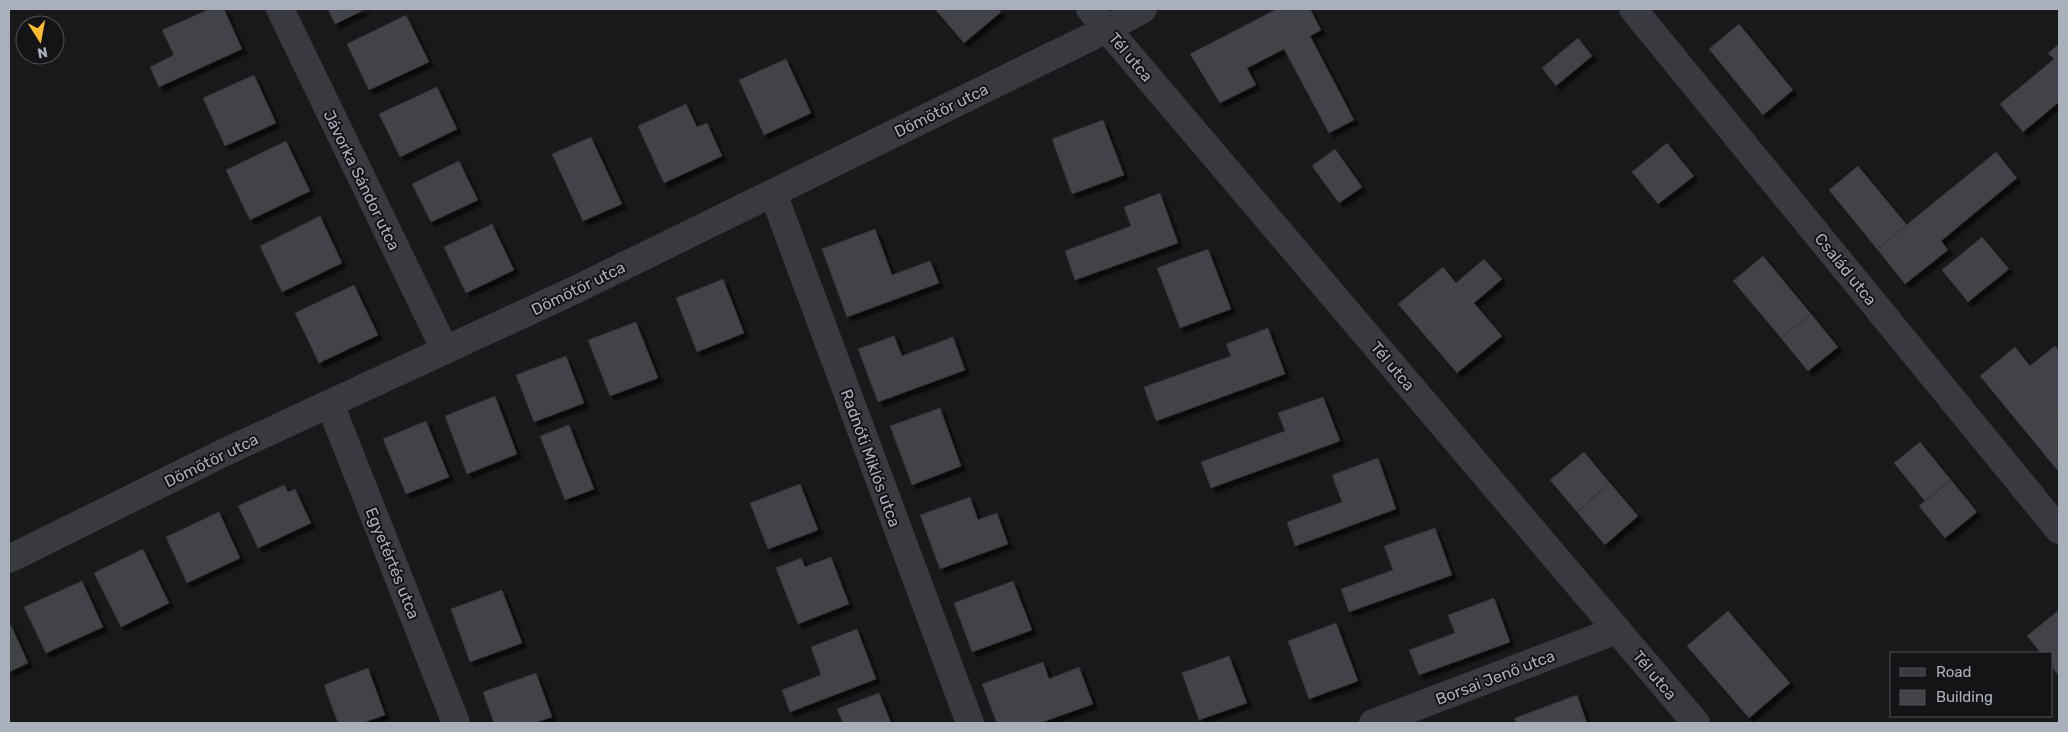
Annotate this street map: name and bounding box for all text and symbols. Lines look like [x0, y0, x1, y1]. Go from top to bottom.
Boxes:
north arrow [15, 15, 65, 65]
street label: Tél utca [1105, 29, 1157, 86]
text: N [36, 43, 49, 62]
street label: Dömötör utca [891, 80, 991, 141]
street label: Jávorka Sándor utca [319, 107, 404, 254]
street label: Család utca [1811, 229, 1880, 309]
street label: Dömötör utca [528, 258, 628, 319]
street label: Tél utca [1367, 338, 1419, 395]
street label: Radnóti Miklós utca [837, 387, 904, 530]
street label: Dömötör utca [161, 430, 261, 491]
street label: Egyetértés utca [361, 505, 424, 622]
street label: Borsai Jenő utca [1433, 646, 1557, 709]
street label: Tél utca [1629, 647, 1681, 704]
legend [1890, 652, 2053, 717]
text: Road [1936, 663, 1972, 681]
text: Building [1936, 688, 1993, 706]

